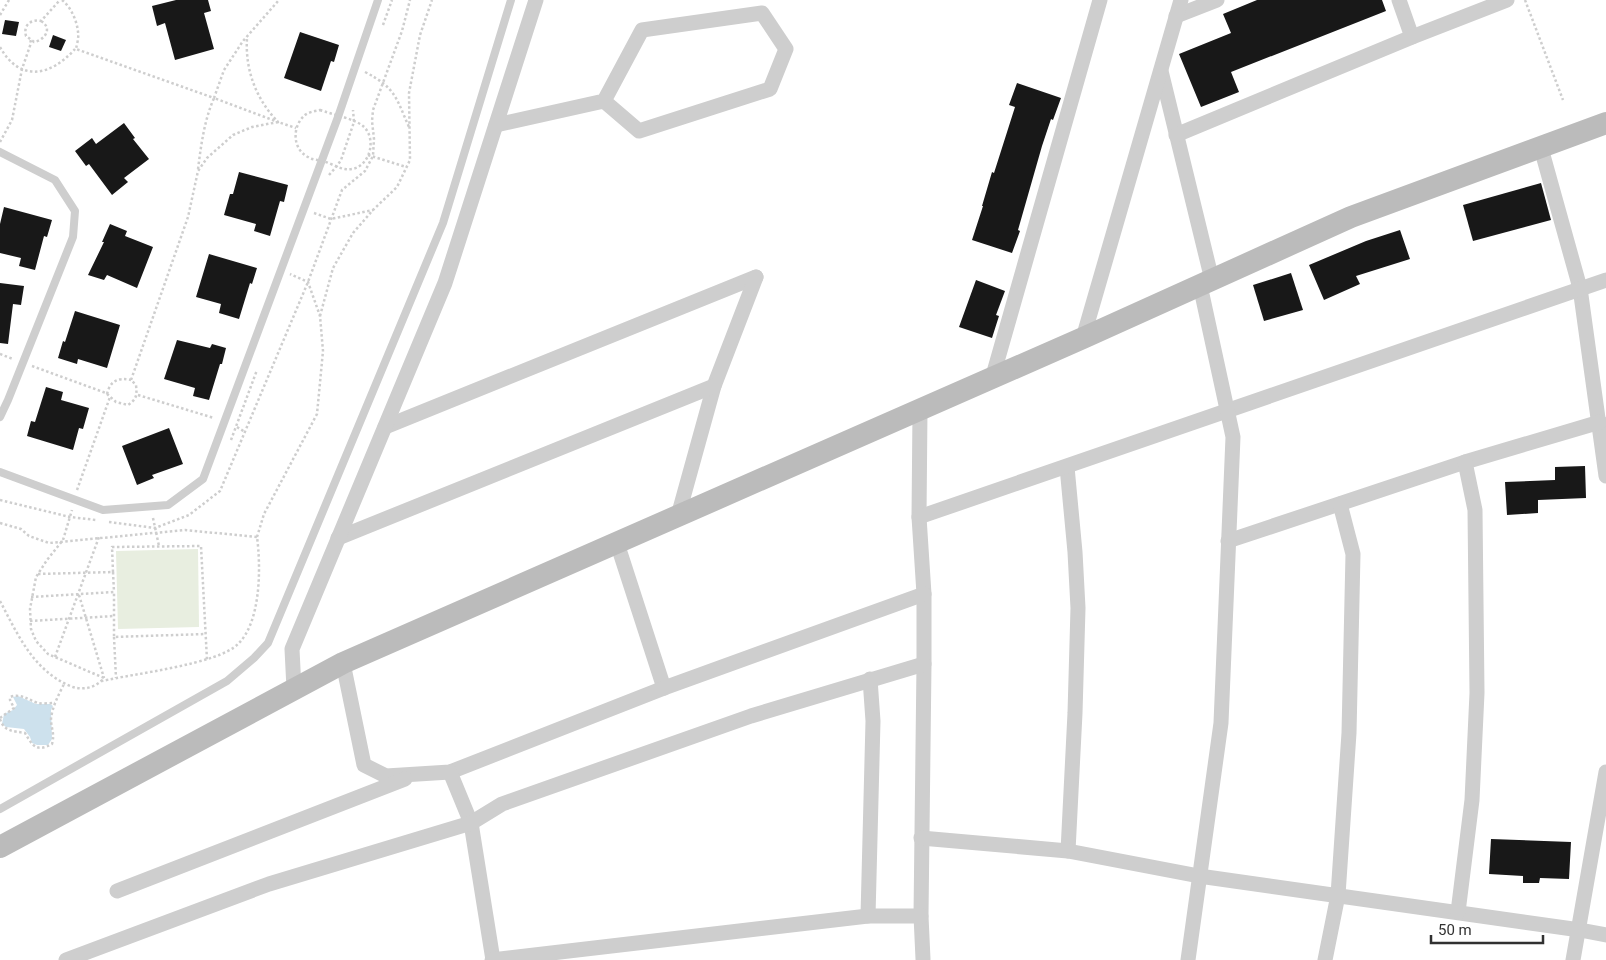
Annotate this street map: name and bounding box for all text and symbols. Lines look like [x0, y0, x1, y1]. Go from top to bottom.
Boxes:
scale bar [1431, 912, 1544, 944]
text: 50 m [1438, 921, 1472, 939]

